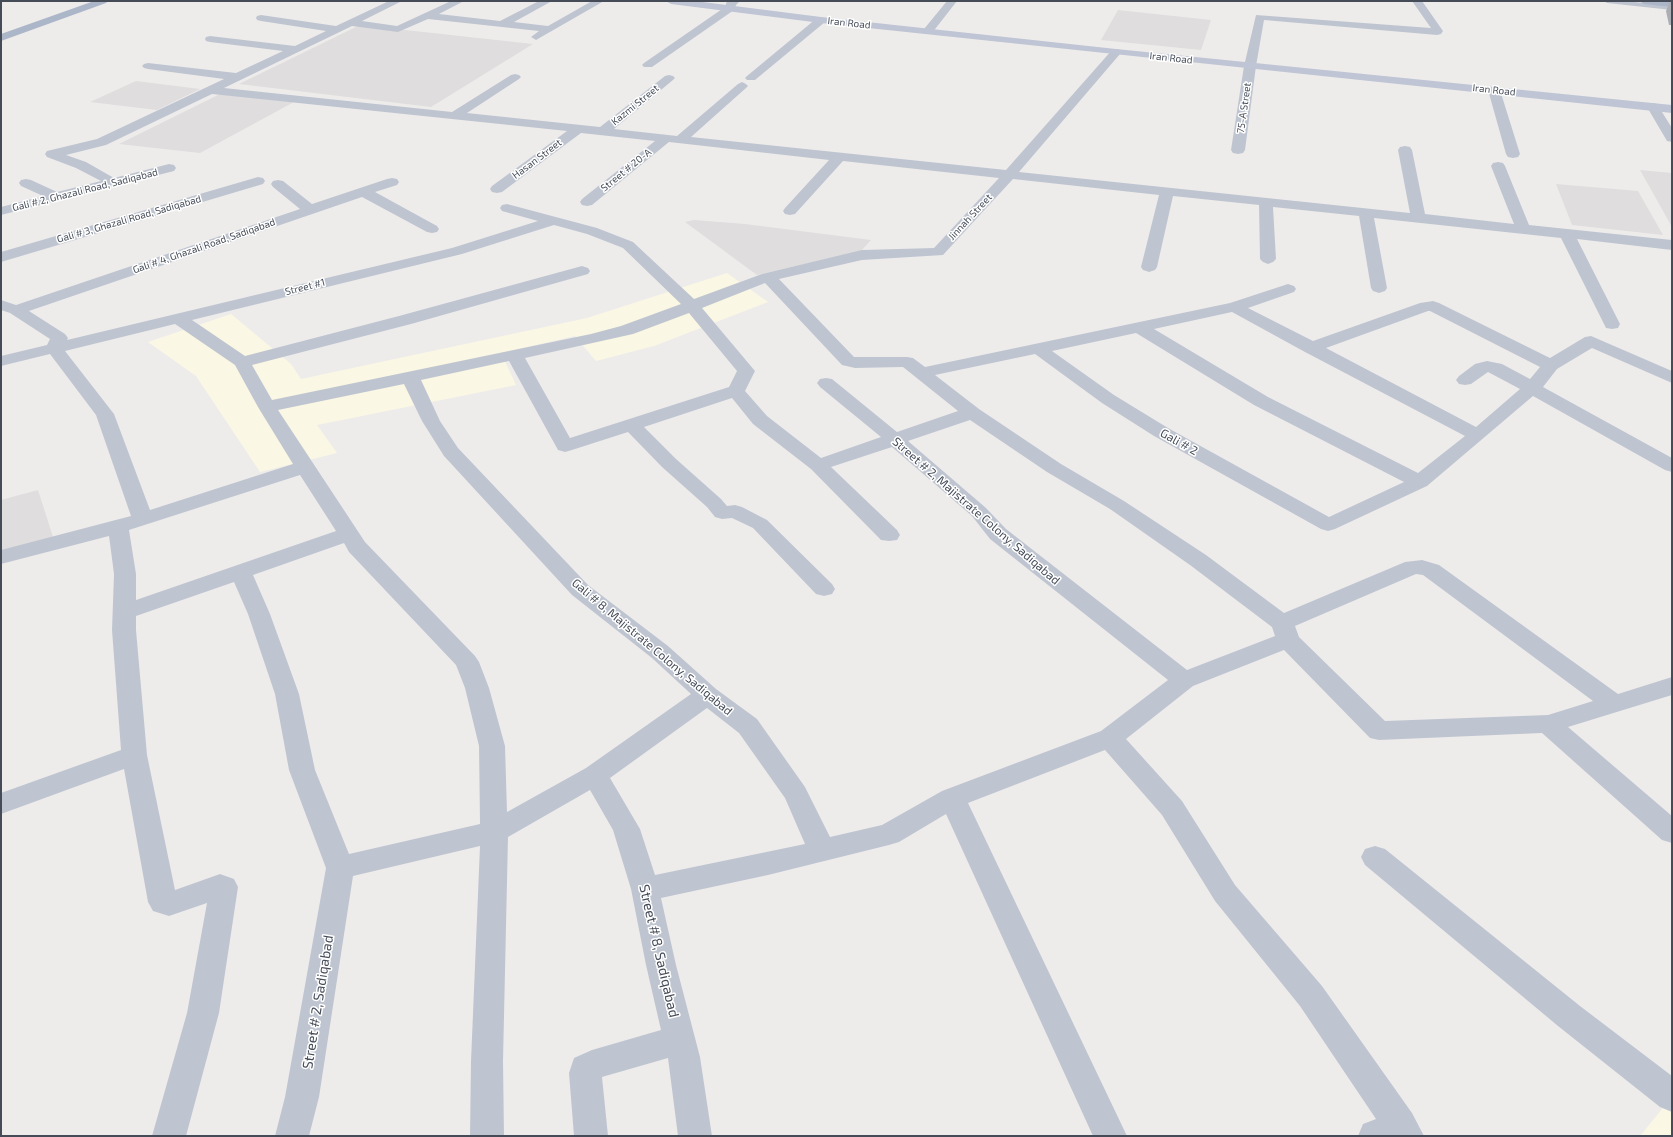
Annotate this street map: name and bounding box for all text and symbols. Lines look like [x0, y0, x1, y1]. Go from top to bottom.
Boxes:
street label: Iran Road [827, 15, 871, 31]
street label: Iran Road [1149, 50, 1193, 66]
street label: Kazmi Street [609, 82, 661, 128]
street label: 75-A Street [1234, 82, 1254, 134]
street label: Iran Road [1472, 82, 1516, 98]
street label: Hasan Street [510, 137, 564, 181]
street label: Street # 20-A [598, 146, 654, 194]
street label: Gali # 2, Ghazali Road, Sadiqabad [11, 166, 159, 214]
street label: Jinnah Street [946, 191, 994, 243]
street label: Gali # 3, Ghazali Road, Sadiqabad [56, 193, 202, 245]
street label: Gali # 4, Ghazali Road, Sadiqabad [131, 216, 277, 276]
street label: Street #1 [284, 276, 326, 298]
street label: Gali # 2 [1158, 426, 1200, 458]
street label: Street # 2, Majistrate Colony, Sadiqabad [889, 434, 1063, 588]
street label: Gali # 8, Majistrate Colony, Sadiqabad [569, 576, 735, 718]
street label: Street # 8, Sadiqabad [636, 883, 682, 1019]
street label: Street # 2, Sadiqabad [299, 934, 337, 1070]

